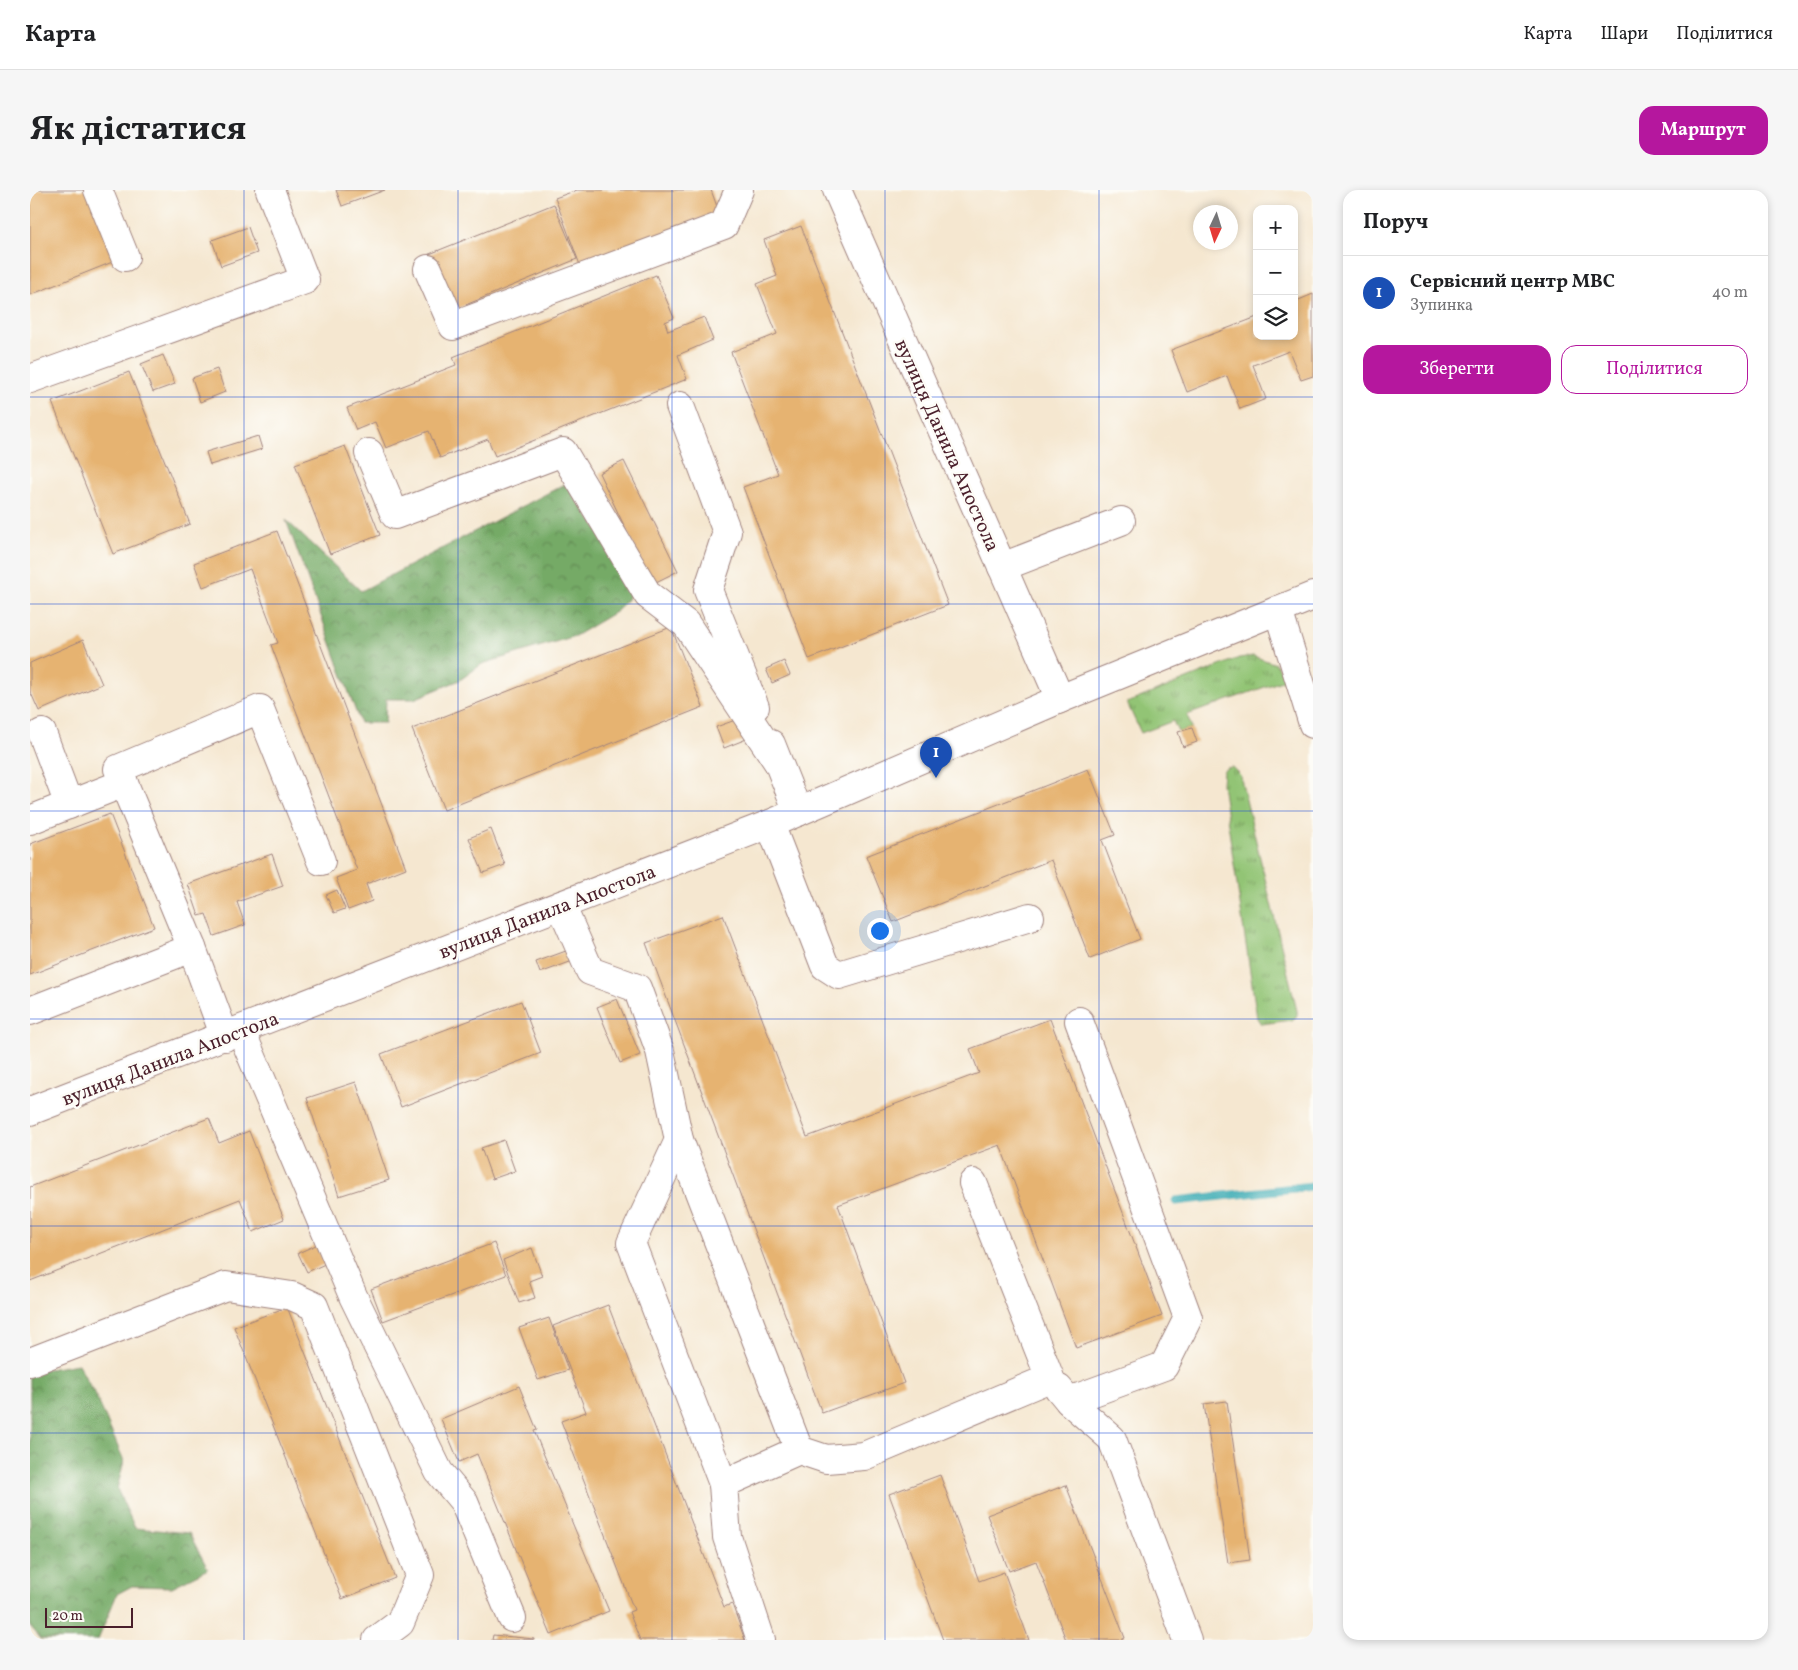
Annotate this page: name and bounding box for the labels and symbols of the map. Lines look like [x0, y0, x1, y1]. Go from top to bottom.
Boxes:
north arrow [1193, 205, 1238, 250]
street label: вулиця Данила Апостола [887, 335, 1006, 557]
pin: 1 [920, 737, 952, 778]
street label: вулиця Данила Апостола [435, 859, 660, 967]
your location [867, 918, 893, 944]
street label: вулиця Данила Апостола [58, 1006, 283, 1114]
scale bar [45, 1605, 132, 1628]

